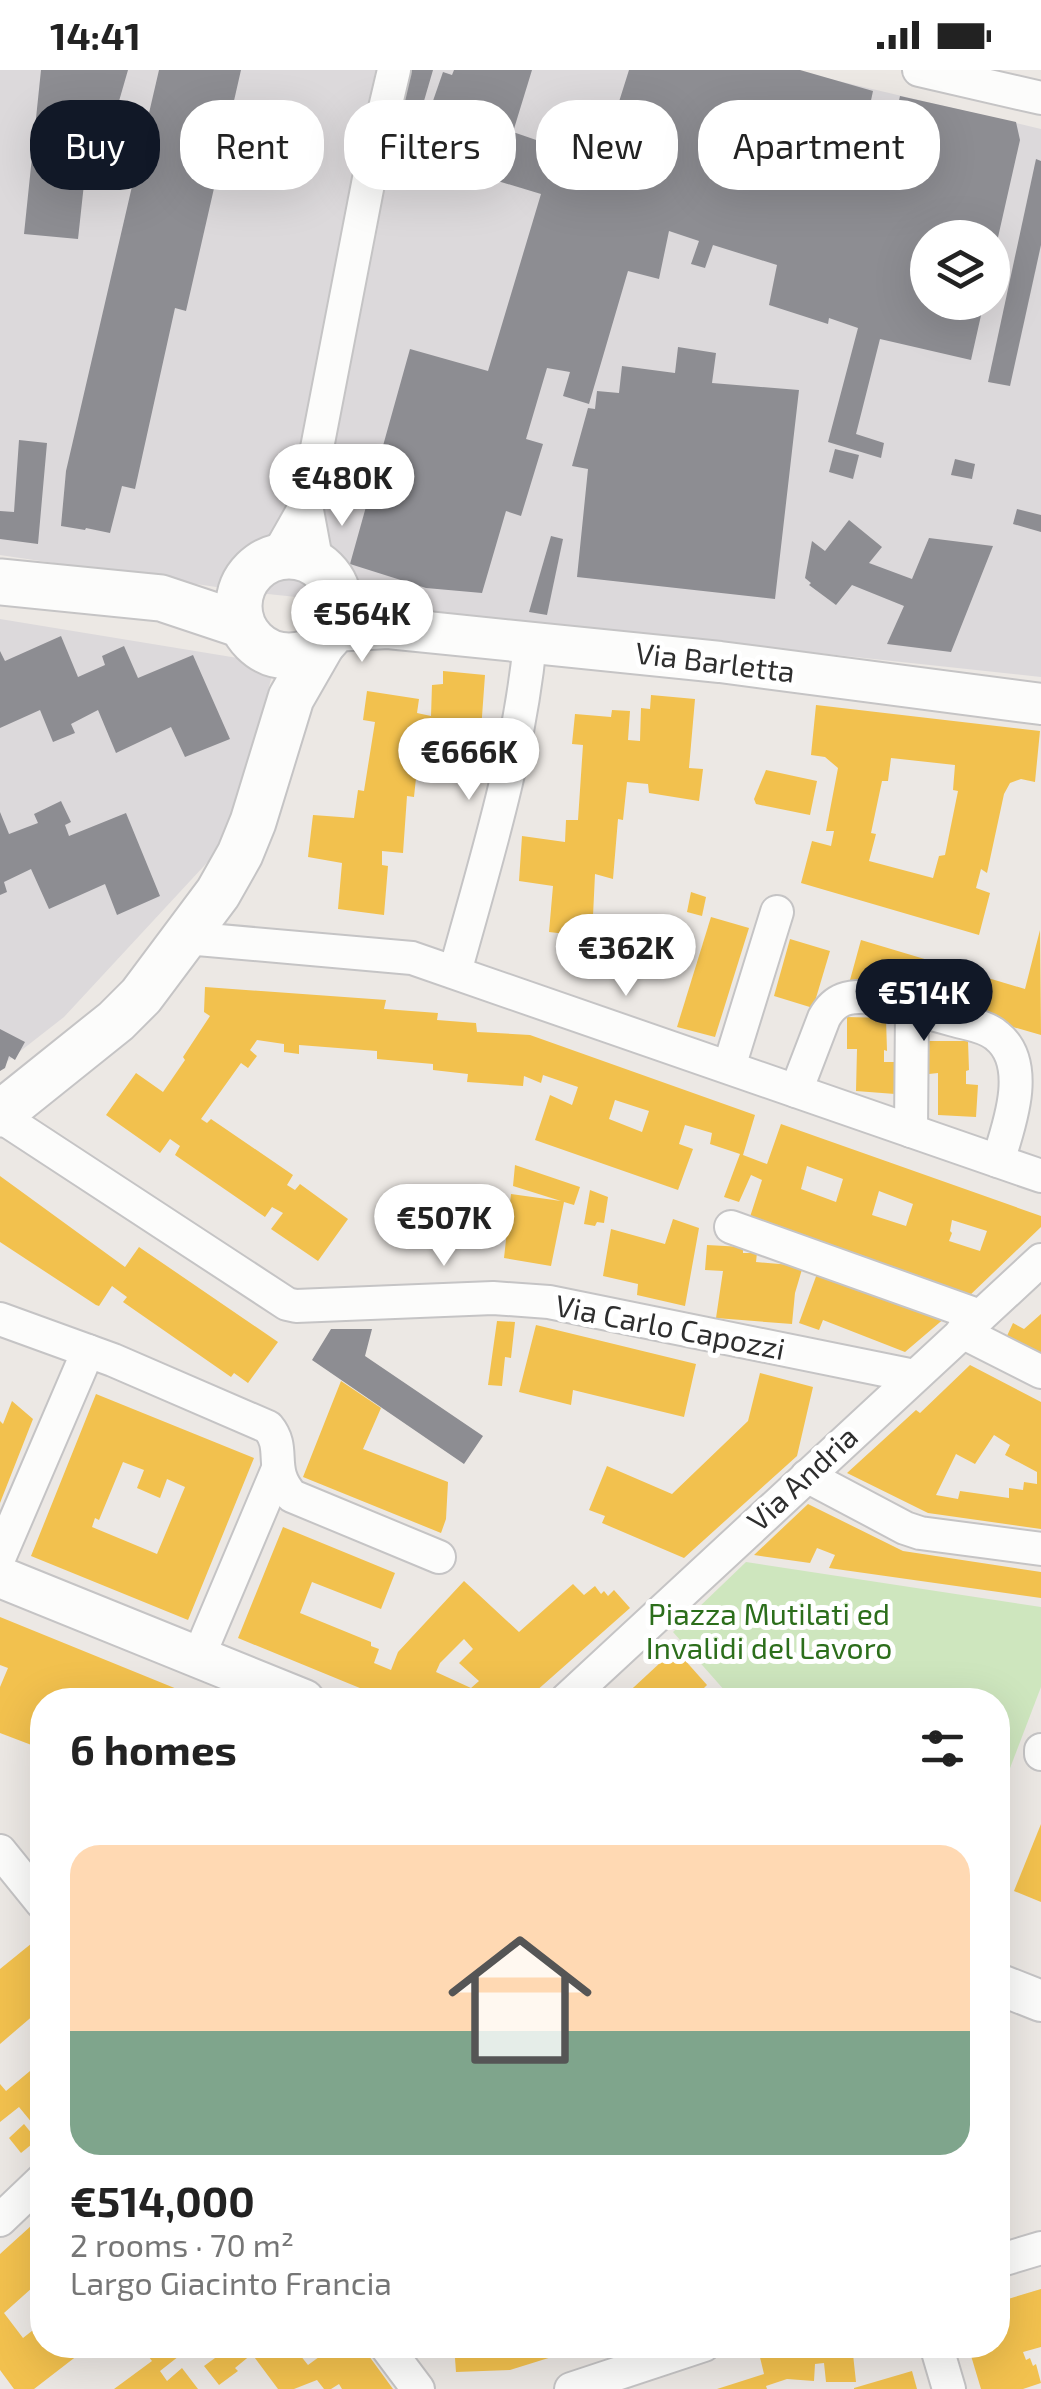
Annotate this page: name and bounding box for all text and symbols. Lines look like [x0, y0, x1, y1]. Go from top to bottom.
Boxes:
text: 14:41 [50, 12, 141, 58]
chip: Buy [30, 100, 160, 190]
chip: Rent [180, 100, 324, 190]
chip: Filters [344, 100, 516, 190]
chip: New [536, 100, 678, 190]
chip: Apartment [698, 100, 940, 190]
map controls [910, 220, 1010, 320]
button: layers [910, 220, 1010, 320]
pin: €480K [272, 444, 412, 529]
text: €480K [291, 457, 393, 495]
pin: €564K [292, 580, 432, 665]
text: €564K [313, 593, 411, 631]
street label: Via Barletta [633, 633, 797, 689]
pin: €666K [399, 718, 539, 803]
text: €666K [420, 731, 518, 769]
pin: €362K [556, 914, 696, 999]
text: €362K [578, 927, 674, 965]
pin: €514K [854, 959, 994, 1044]
text: €514K [878, 972, 970, 1010]
pin: €507K [374, 1184, 514, 1269]
text: €507K [396, 1197, 492, 1235]
street label: Via Carlo Capozzi [553, 1286, 788, 1366]
street label: Via Andria [739, 1418, 864, 1538]
park label: Piazza Mutilati ed Invalidi del Lavoro [646, 1595, 892, 1665]
icon: filters [915, 1721, 970, 1776]
text: 6 homes [70, 1723, 237, 1773]
icon: home [430, 1910, 610, 2090]
text: €514,000 [70, 2175, 255, 2225]
text: 2 rooms · 70 m² [70, 2225, 294, 2263]
text: Largo Giacinto Francia [70, 2263, 392, 2301]

